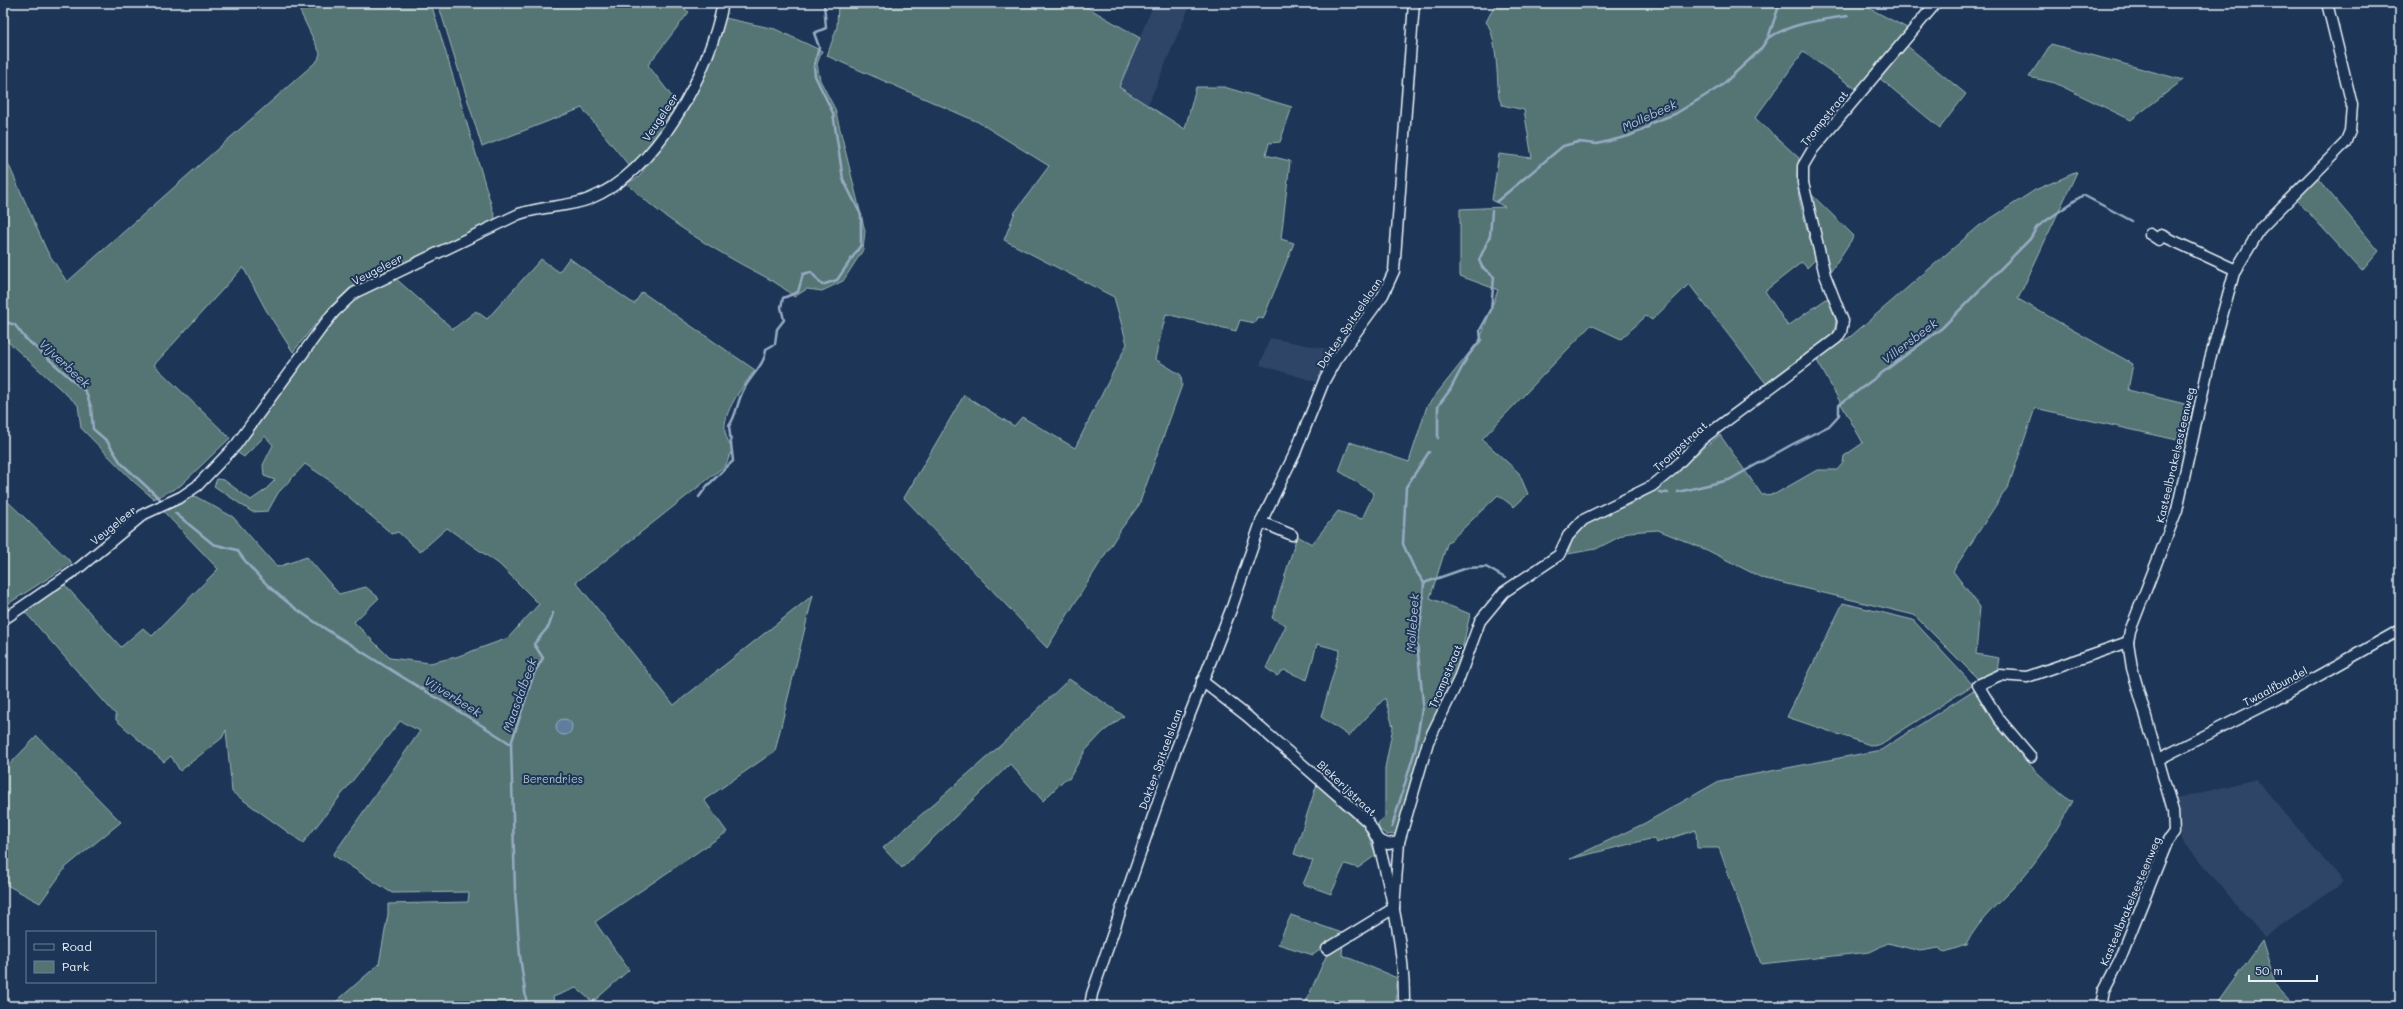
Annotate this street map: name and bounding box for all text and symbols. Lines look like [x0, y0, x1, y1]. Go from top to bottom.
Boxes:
street label: Trompstraat [1797, 87, 1851, 149]
street label: Veugeleer [638, 90, 682, 144]
water label: Mollebeek [1619, 95, 1680, 135]
street label: Veugeleer [349, 250, 405, 288]
street label: Dokter Spitaelslaan [1313, 275, 1385, 371]
water label: Villersbeek [1878, 314, 1941, 367]
water label: Vijverbeek [36, 335, 94, 391]
street label: Kasteelbrakelsesteenweg [2152, 386, 2198, 524]
street label: Trompstraat [1650, 418, 1710, 474]
street label: Veugeleer [87, 502, 139, 548]
water label: Mollebeek [1402, 592, 1422, 653]
street label: Trompstraat [1425, 642, 1465, 710]
water label: Maasdalbeek [498, 655, 540, 734]
street label: Twaalfbundel [2240, 663, 2310, 709]
water label: Vijverbeek [421, 672, 485, 720]
street label: Dokter Spitaelslaan [1135, 707, 1185, 811]
street label: Blekerijstraat [1314, 757, 1380, 819]
park label: Berendries [523, 771, 583, 786]
street label: Kasteelbrakelsesteenweg [2096, 834, 2164, 968]
legend [26, 931, 156, 983]
text: Road [62, 938, 92, 954]
scale bar [2249, 957, 2317, 983]
text: Park [62, 958, 89, 974]
text: 50 m [2255, 962, 2283, 978]

